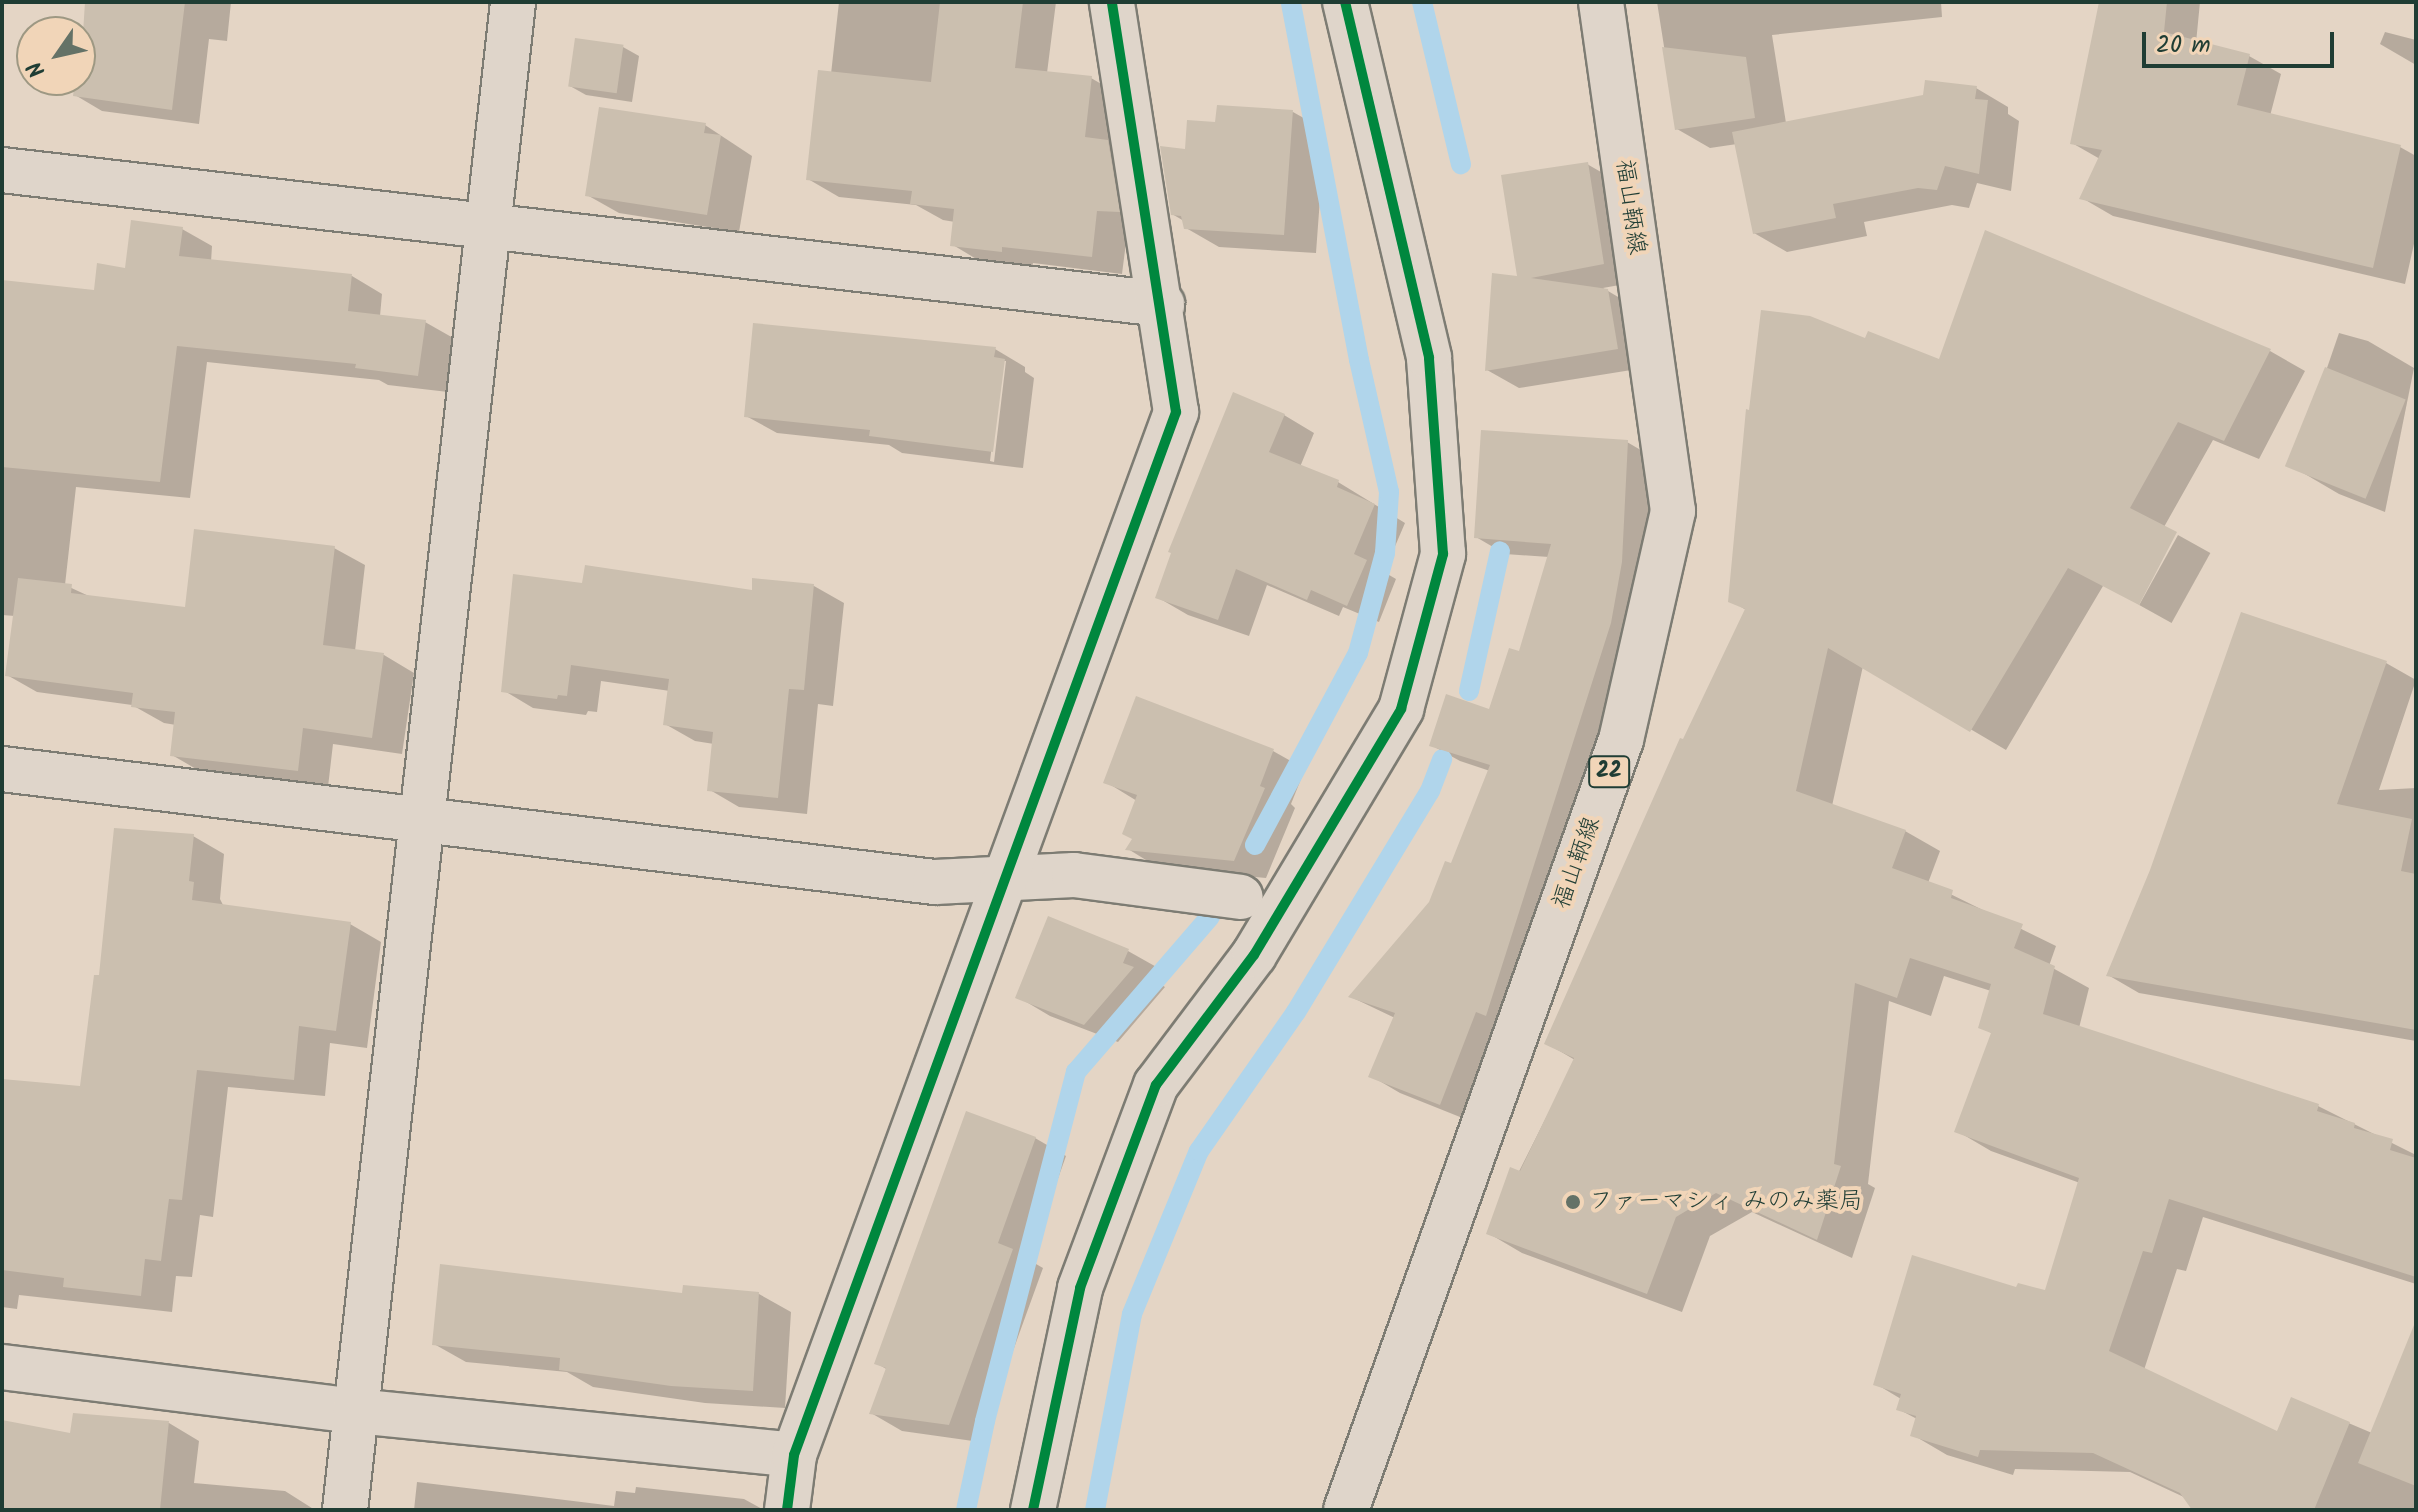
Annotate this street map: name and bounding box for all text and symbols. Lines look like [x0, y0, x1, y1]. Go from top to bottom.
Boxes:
north arrow [16, 16, 96, 96]
scale bar [2146, 16, 2338, 66]
text: 20 m [2156, 26, 2211, 65]
text: N [19, 53, 56, 84]
street label: 福山鞆線 [1609, 157, 1651, 257]
road number: 22 [1587, 754, 1631, 790]
street label: 福山鞆線 [1547, 813, 1607, 913]
place label: ファーマシィ みのみ薬局 [1589, 1188, 1863, 1216]
marker: ファーマシィ みのみ薬局 [1564, 1193, 1582, 1211]

